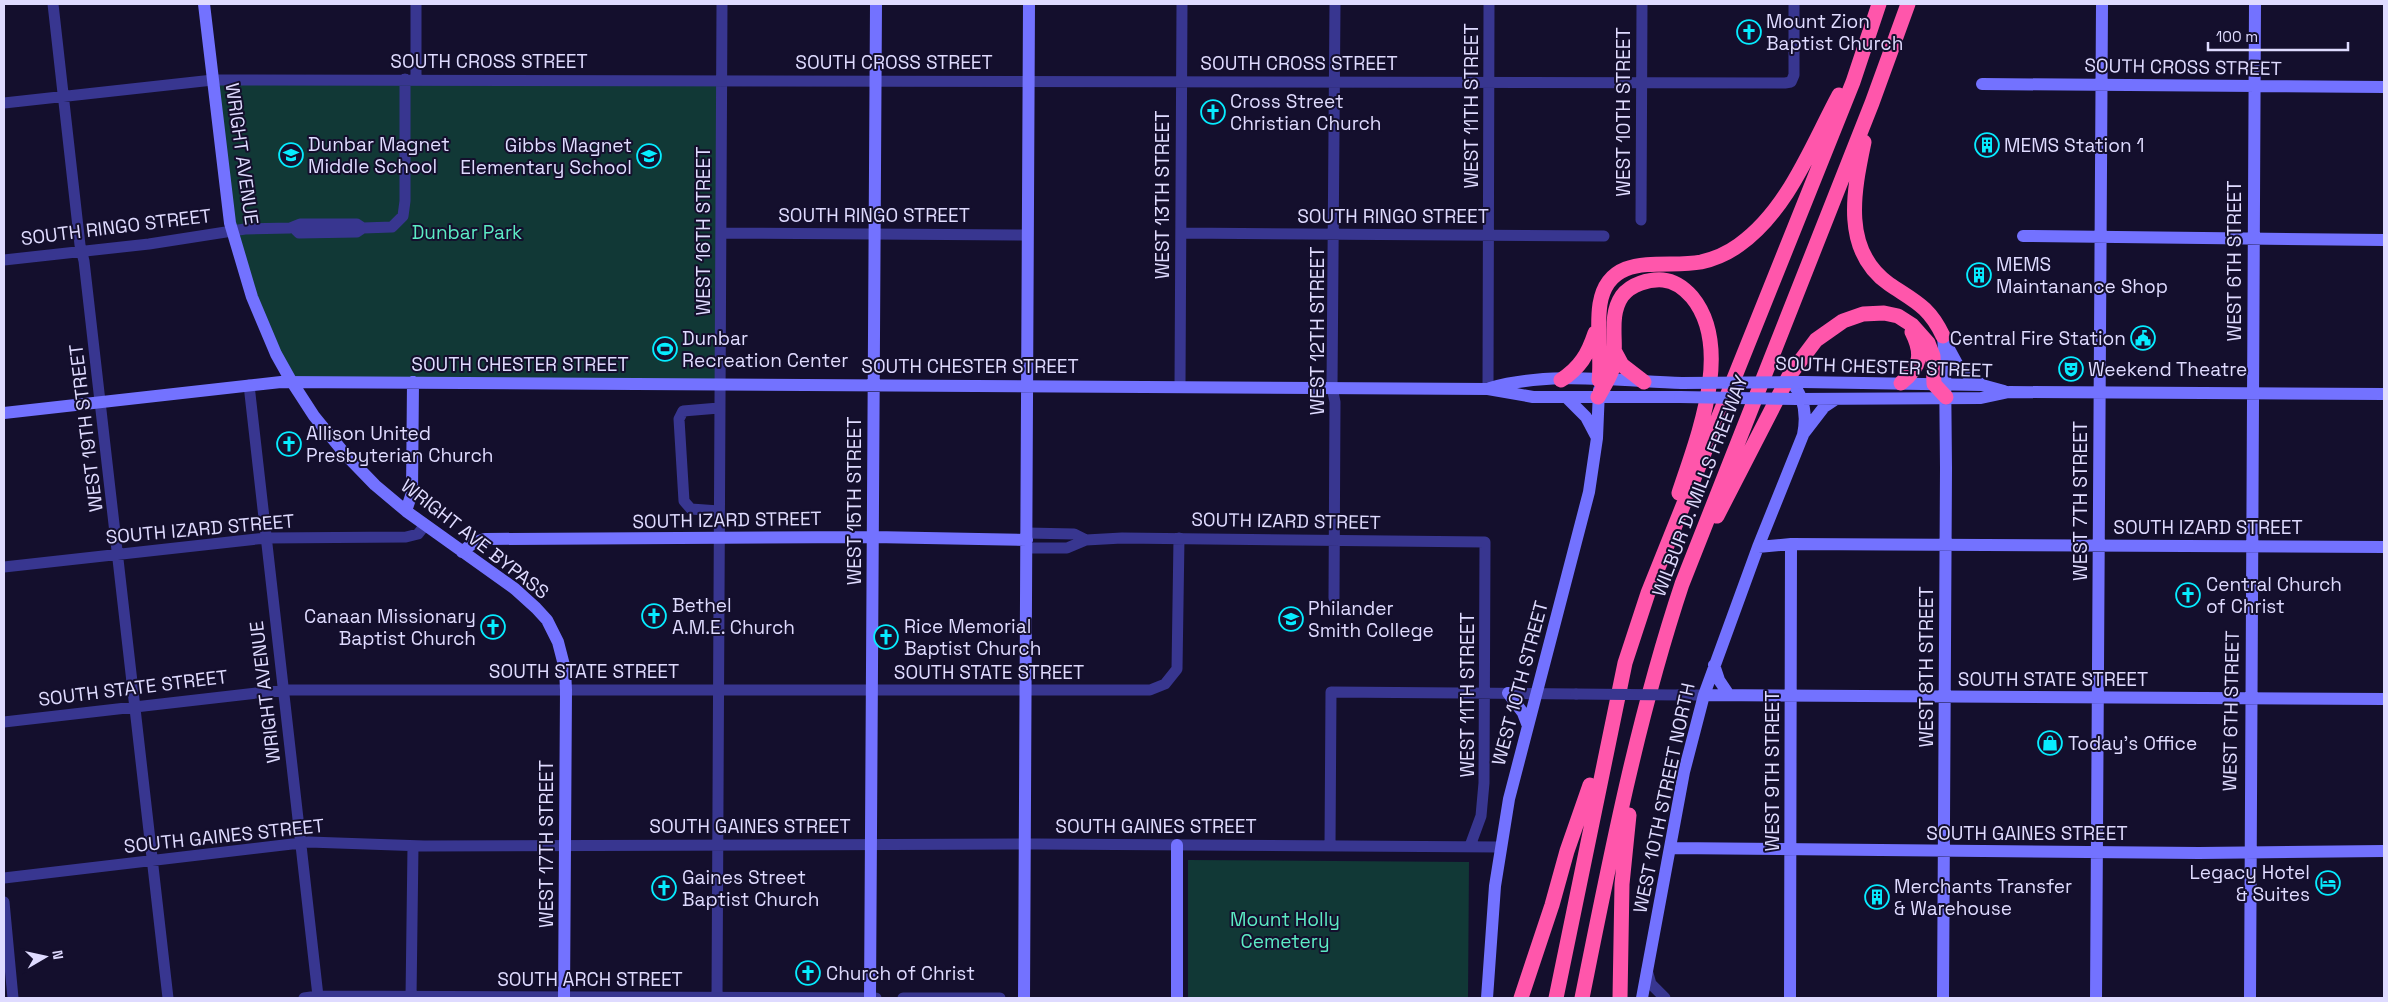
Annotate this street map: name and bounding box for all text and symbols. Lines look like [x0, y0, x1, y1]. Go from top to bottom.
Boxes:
place label: Mount Zion Baptist Church [1766, 9, 1903, 56]
church icon: Mount Zion Baptist Church [1736, 19, 1762, 45]
scale bar [2208, 20, 2348, 52]
street label: WEST 11TH STREET [1459, 23, 1484, 189]
street label: WEST 10TH STREET [1611, 27, 1636, 197]
text: 100 m [2216, 27, 2258, 46]
street label: SOUTH CROSS STREET [390, 49, 588, 74]
street label: SOUTH CROSS STREET [795, 50, 993, 75]
street label: SOUTH CROSS STREET [1200, 51, 1398, 76]
street label: SOUTH CROSS STREET [2084, 53, 2282, 81]
street label: WRIGHT AVENUE [220, 81, 264, 227]
place label: Cross Street Christian Church [1230, 89, 1381, 136]
church icon: Cross Street Christian Church [1200, 99, 1226, 125]
street label: WEST 13TH STREET [1150, 111, 1175, 279]
place label: Dunbar Magnet Middle School [308, 132, 450, 179]
building icon: MEMS Station 1 [1974, 132, 2000, 158]
place label: Gibbs Magnet Elementary School [460, 133, 632, 180]
place label: MEMS Station 1 [2004, 133, 2144, 158]
school or university icon: Dunbar Magnet Middle School [278, 142, 304, 168]
school or university icon: Gibbs Magnet Elementary School [636, 143, 662, 169]
street label: WEST 16TH STREET [691, 147, 716, 315]
street label: WEST 6TH STREET [2222, 181, 2247, 341]
street label: SOUTH RINGO STREET [19, 203, 213, 251]
street label: SOUTH RINGO STREET [778, 203, 970, 228]
street label: SOUTH RINGO STREET [1297, 204, 1489, 229]
park label: Dunbar Park [412, 220, 522, 245]
street label: WEST 12TH STREET [1305, 247, 1330, 415]
place label: MEMS Maintanance Shop [1996, 252, 2168, 299]
building icon: MEMS Maintanance Shop [1966, 262, 1992, 288]
public building icon: Central Fire Station [2130, 325, 2156, 351]
place label: Dunbar Recreation Center [682, 326, 848, 373]
place label: Central Fire Station [1950, 326, 2126, 351]
sports icon: Dunbar Recreation Center [652, 336, 678, 362]
street label: WEST 19TH STREET [63, 343, 109, 513]
street label: SOUTH CHESTER STREET [1775, 351, 1993, 383]
street label: SOUTH CHESTER STREET [411, 352, 629, 377]
street label: SOUTH CHESTER STREET [861, 354, 1079, 379]
theatre icon: Weekend Theatre [2058, 356, 2084, 382]
place label: Weekend Theatre [2088, 357, 2247, 382]
street label: WILBUR D. MILLS FREEWAY [1646, 371, 1754, 600]
street label: WEST 15TH STREET [842, 417, 867, 585]
place label: Allison United Presbyterian Church [306, 421, 493, 468]
street label: WEST 7TH STREET [2068, 421, 2093, 581]
church icon: Allison United Presbyterian Church [276, 431, 302, 457]
street label: WRIGHT AVE BYPASS [396, 473, 554, 605]
street label: SOUTH IZARD STREET [632, 506, 822, 534]
street label: SOUTH IZARD STREET [1191, 507, 1381, 535]
street label: SOUTH IZARD STREET [105, 508, 295, 550]
street label: SOUTH IZARD STREET [2113, 515, 2303, 540]
place label: Central Church of Christ [2206, 572, 2342, 619]
church icon: Central Church of Christ [2175, 582, 2201, 608]
street label: WEST 8TH STREET [1914, 586, 1939, 748]
place label: Bethel A.M.E. Church [672, 593, 795, 640]
place label: Philander Smith College [1308, 596, 1434, 643]
street label: WEST 10TH STREET [1486, 598, 1554, 768]
church icon: Bethel A.M.E. Church [641, 603, 667, 629]
place label: Canaan Missionary Baptist Church [304, 604, 476, 651]
school or university icon: Philander Smith College [1278, 606, 1304, 632]
street label: WEST 11TH STREET [1455, 612, 1480, 778]
church icon: Canaan Missionary Baptist Church [480, 614, 506, 640]
place label: Rice Memorial Baptist Church [904, 614, 1041, 661]
street label: WRIGHT AVENUE [244, 620, 286, 764]
church icon: Rice Memorial Baptist Church [873, 624, 899, 650]
street label: WEST 6TH STREET [2217, 630, 2245, 792]
street label: SOUTH STATE STREET [489, 659, 679, 684]
street label: SOUTH STATE STREET [894, 660, 1084, 685]
street label: SOUTH STATE STREET [37, 664, 229, 712]
street label: SOUTH STATE STREET [1958, 667, 2148, 692]
street label: WEST 10TH STREET NORTH [1627, 681, 1701, 915]
street label: WEST 9TH STREET [1760, 691, 1785, 851]
shop icon: Today's Office [2037, 730, 2063, 756]
place label: Today's Office [2068, 731, 2197, 756]
street label: WEST 17TH STREET [534, 760, 559, 928]
street label: SOUTH GAINES STREET [123, 813, 325, 859]
street label: SOUTH GAINES STREET [649, 814, 851, 839]
street label: SOUTH GAINES STREET [1055, 814, 1257, 839]
street label: SOUTH GAINES STREET [1926, 821, 2128, 846]
place label: Legacy Hotel & Suites [2190, 860, 2310, 907]
place label: Gaines Street Baptist Church [682, 865, 819, 912]
hotel icon: Legacy Hotel & Suites [2315, 870, 2341, 896]
place label: Merchants Transfer & Warehouse [1894, 874, 2072, 921]
church icon: Gaines Street Baptist Church [651, 875, 677, 901]
building icon: Merchants Transfer & Warehouse [1864, 884, 1890, 910]
park label: Mount Holly Cemetery [1230, 907, 1340, 954]
north arrow [20, 932, 70, 982]
text: N [48, 949, 67, 961]
church icon: Church of Christ [795, 960, 821, 986]
place label: Church of Christ [826, 961, 975, 986]
street label: SOUTH ARCH STREET [497, 967, 683, 992]

